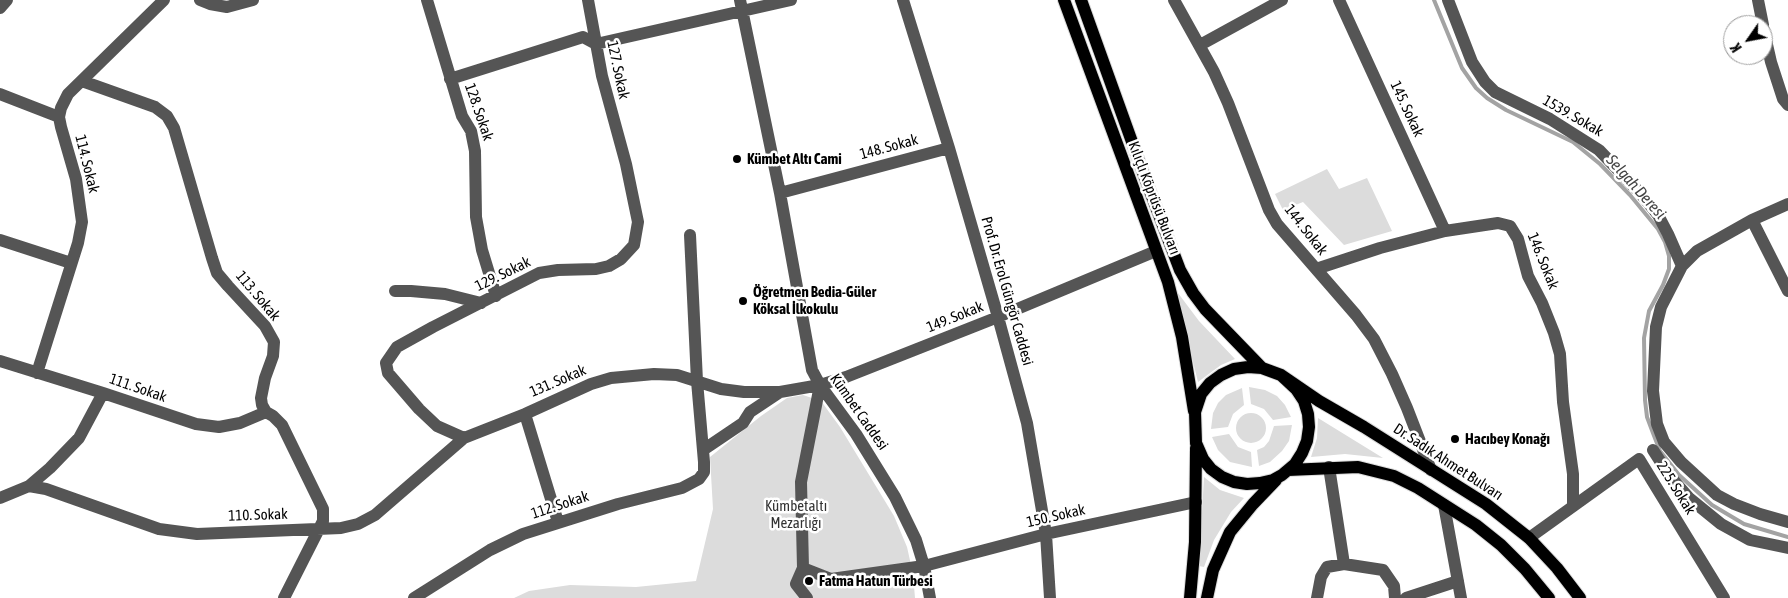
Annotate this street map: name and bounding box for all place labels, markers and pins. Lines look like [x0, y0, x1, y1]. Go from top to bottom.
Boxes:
place label: Kümbet Altı Cami [747, 150, 842, 168]
marker: Kümbet Altı Cami [731, 153, 743, 165]
place label: Öğretmen Bedia-Güler Köksal İlkokulu [753, 283, 876, 318]
marker: Öğretmen Bedia-Güler Köksal İlkokulu [737, 295, 749, 307]
place label: Hacıbey Konağı [1465, 430, 1550, 448]
marker: Hacıbey Konağı [1449, 433, 1461, 445]
place label: Fatma Hatun Türbesi [819, 572, 933, 590]
marker: Fatma Hatun Türbesi [803, 575, 815, 587]

